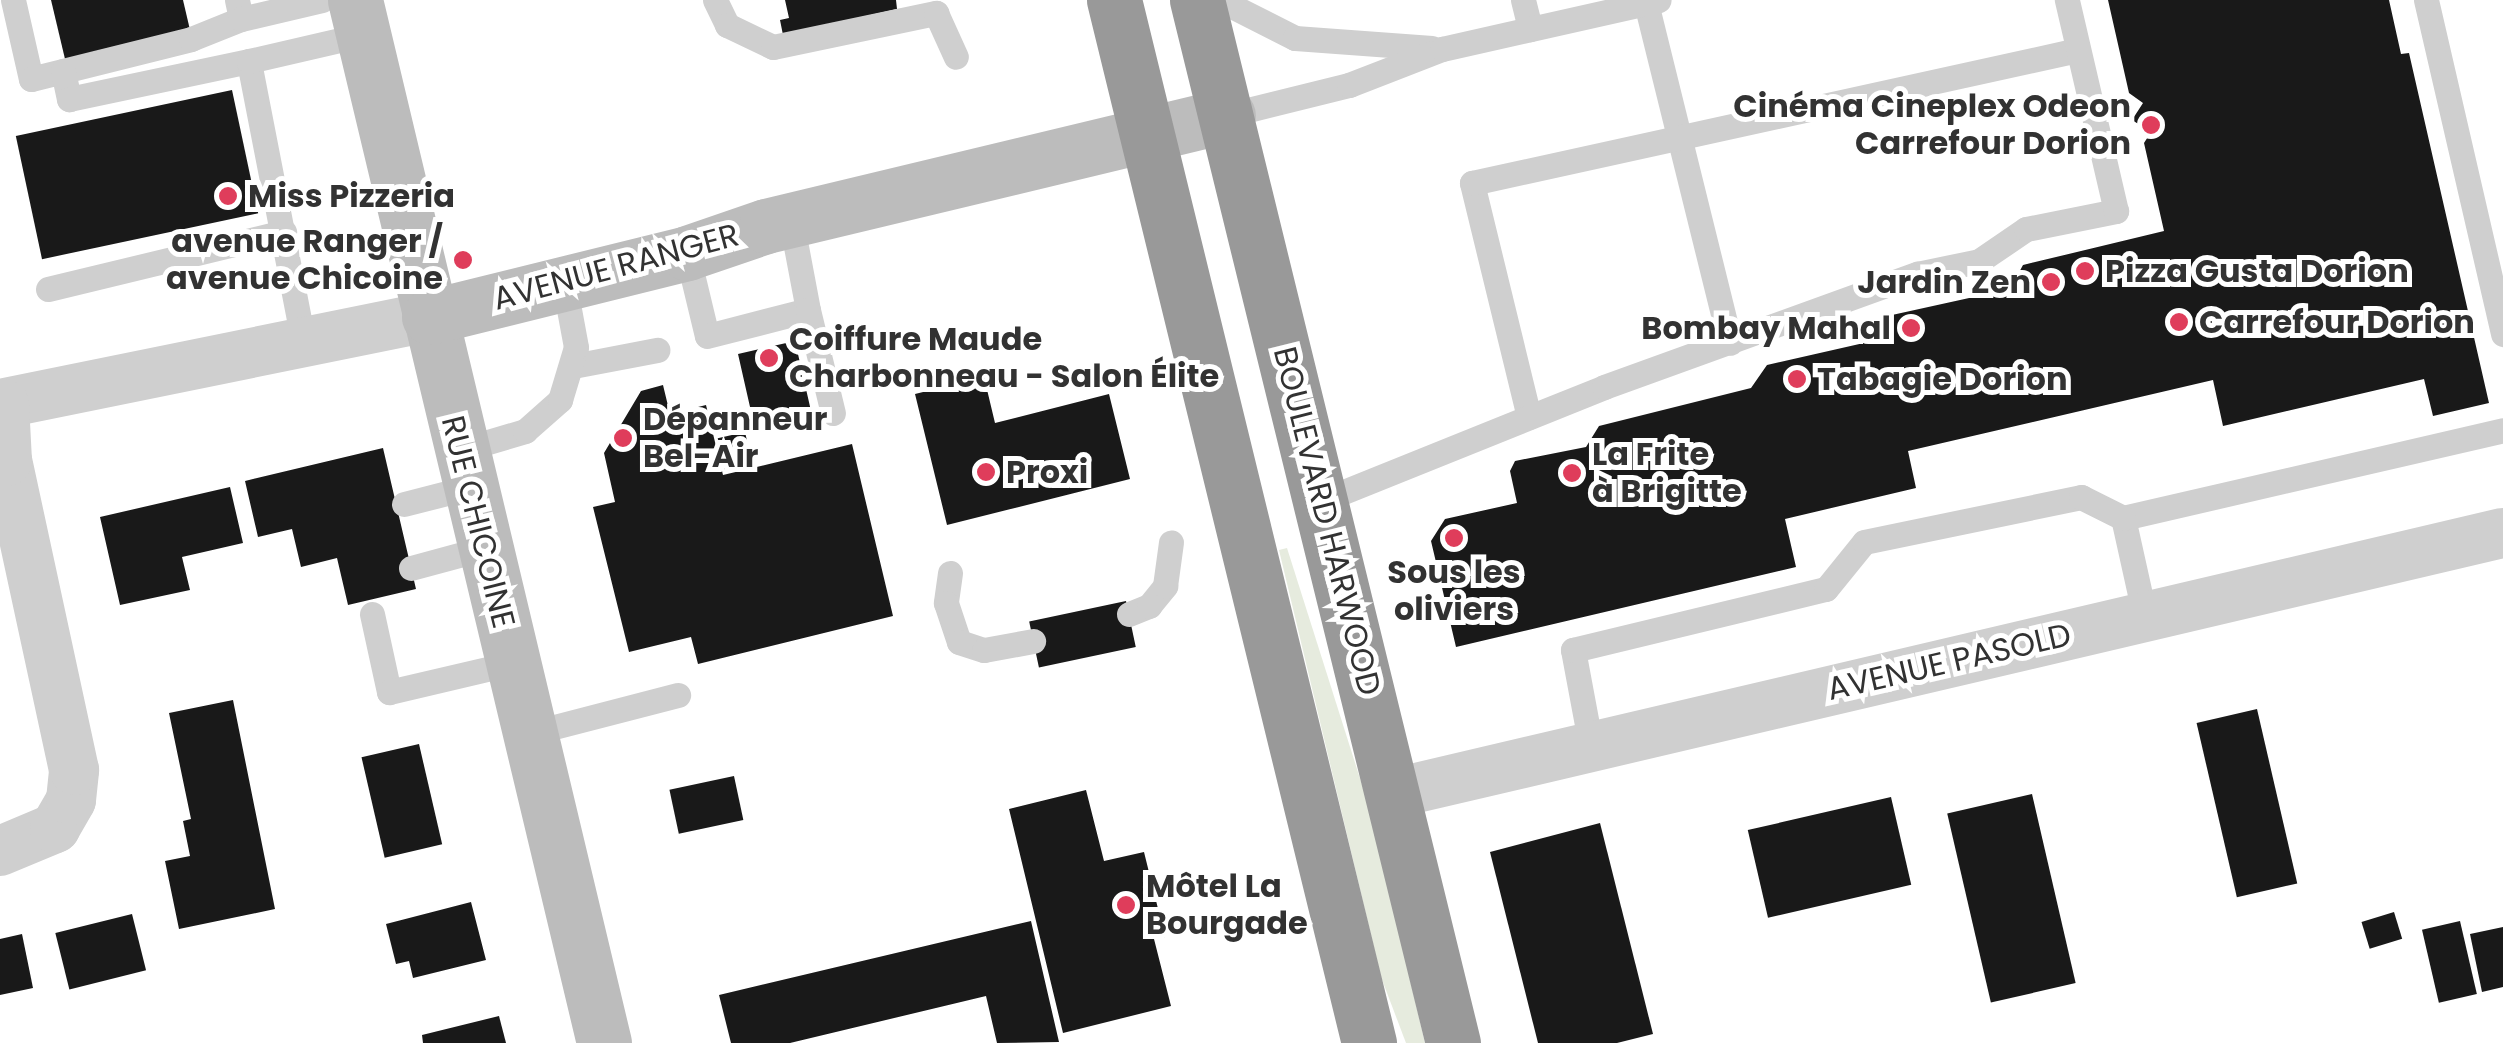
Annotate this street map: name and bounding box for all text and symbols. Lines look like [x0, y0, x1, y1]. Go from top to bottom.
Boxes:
place label: Cinéma Cineplex Odeon Carrefour Dorion [1733, 88, 2131, 163]
marker: Cinéma Cineplex Odeon Carrefour Dorion [2140, 114, 2162, 136]
place label: Miss Pizzeria [248, 177, 455, 215]
marker: Miss Pizzeria [217, 185, 239, 207]
street label: AVENUE RANGER [489, 216, 743, 318]
place label: avenue Ranger / avenue Chicoine [166, 223, 443, 298]
marker: avenue Ranger / avenue Chicoine [452, 249, 474, 271]
place label: Pizza Gusta Dorion [2105, 252, 2409, 290]
marker: Pizza Gusta Dorion [2074, 260, 2096, 282]
place label: Jardin Zen [1857, 263, 2031, 301]
marker: Jardin Zen [2040, 271, 2062, 293]
place label: Carrefour Dorion [2199, 303, 2475, 341]
place label: Bombay Mahal [1641, 309, 1891, 347]
marker: Carrefour Dorion [2168, 311, 2190, 333]
marker: Bombay Mahal [1900, 317, 1922, 339]
place label: Coiffure Maude Charbonneau - Salon Élite [789, 321, 1219, 396]
street label: BOULEVARD HARWOOD [1265, 343, 1389, 699]
marker: Coiffure Maude Charbonneau - Salon Élite [758, 347, 780, 369]
place label: Tabagie Dorion [1817, 360, 2067, 398]
marker: Tabagie Dorion [1786, 368, 1808, 390]
place label: Dépanneur Bel-Air [643, 401, 828, 476]
street label: RUE CHICOINE [433, 412, 523, 632]
marker: Dépanneur Bel-Air [612, 427, 634, 449]
place label: La Frite à Brigitte [1592, 436, 1742, 511]
place label: Proxi [1006, 453, 1088, 491]
marker: Proxi [975, 461, 997, 483]
marker: La Frite à Brigitte [1561, 462, 1583, 484]
marker: Sous les oliviers [1443, 527, 1465, 549]
place label: Sous les oliviers [1387, 554, 1521, 629]
street label: AVENUE PASOLD [1823, 615, 2075, 709]
place label: Môtel La Bourgade [1146, 868, 1308, 943]
marker: Môtel La Bourgade [1115, 894, 1137, 916]

